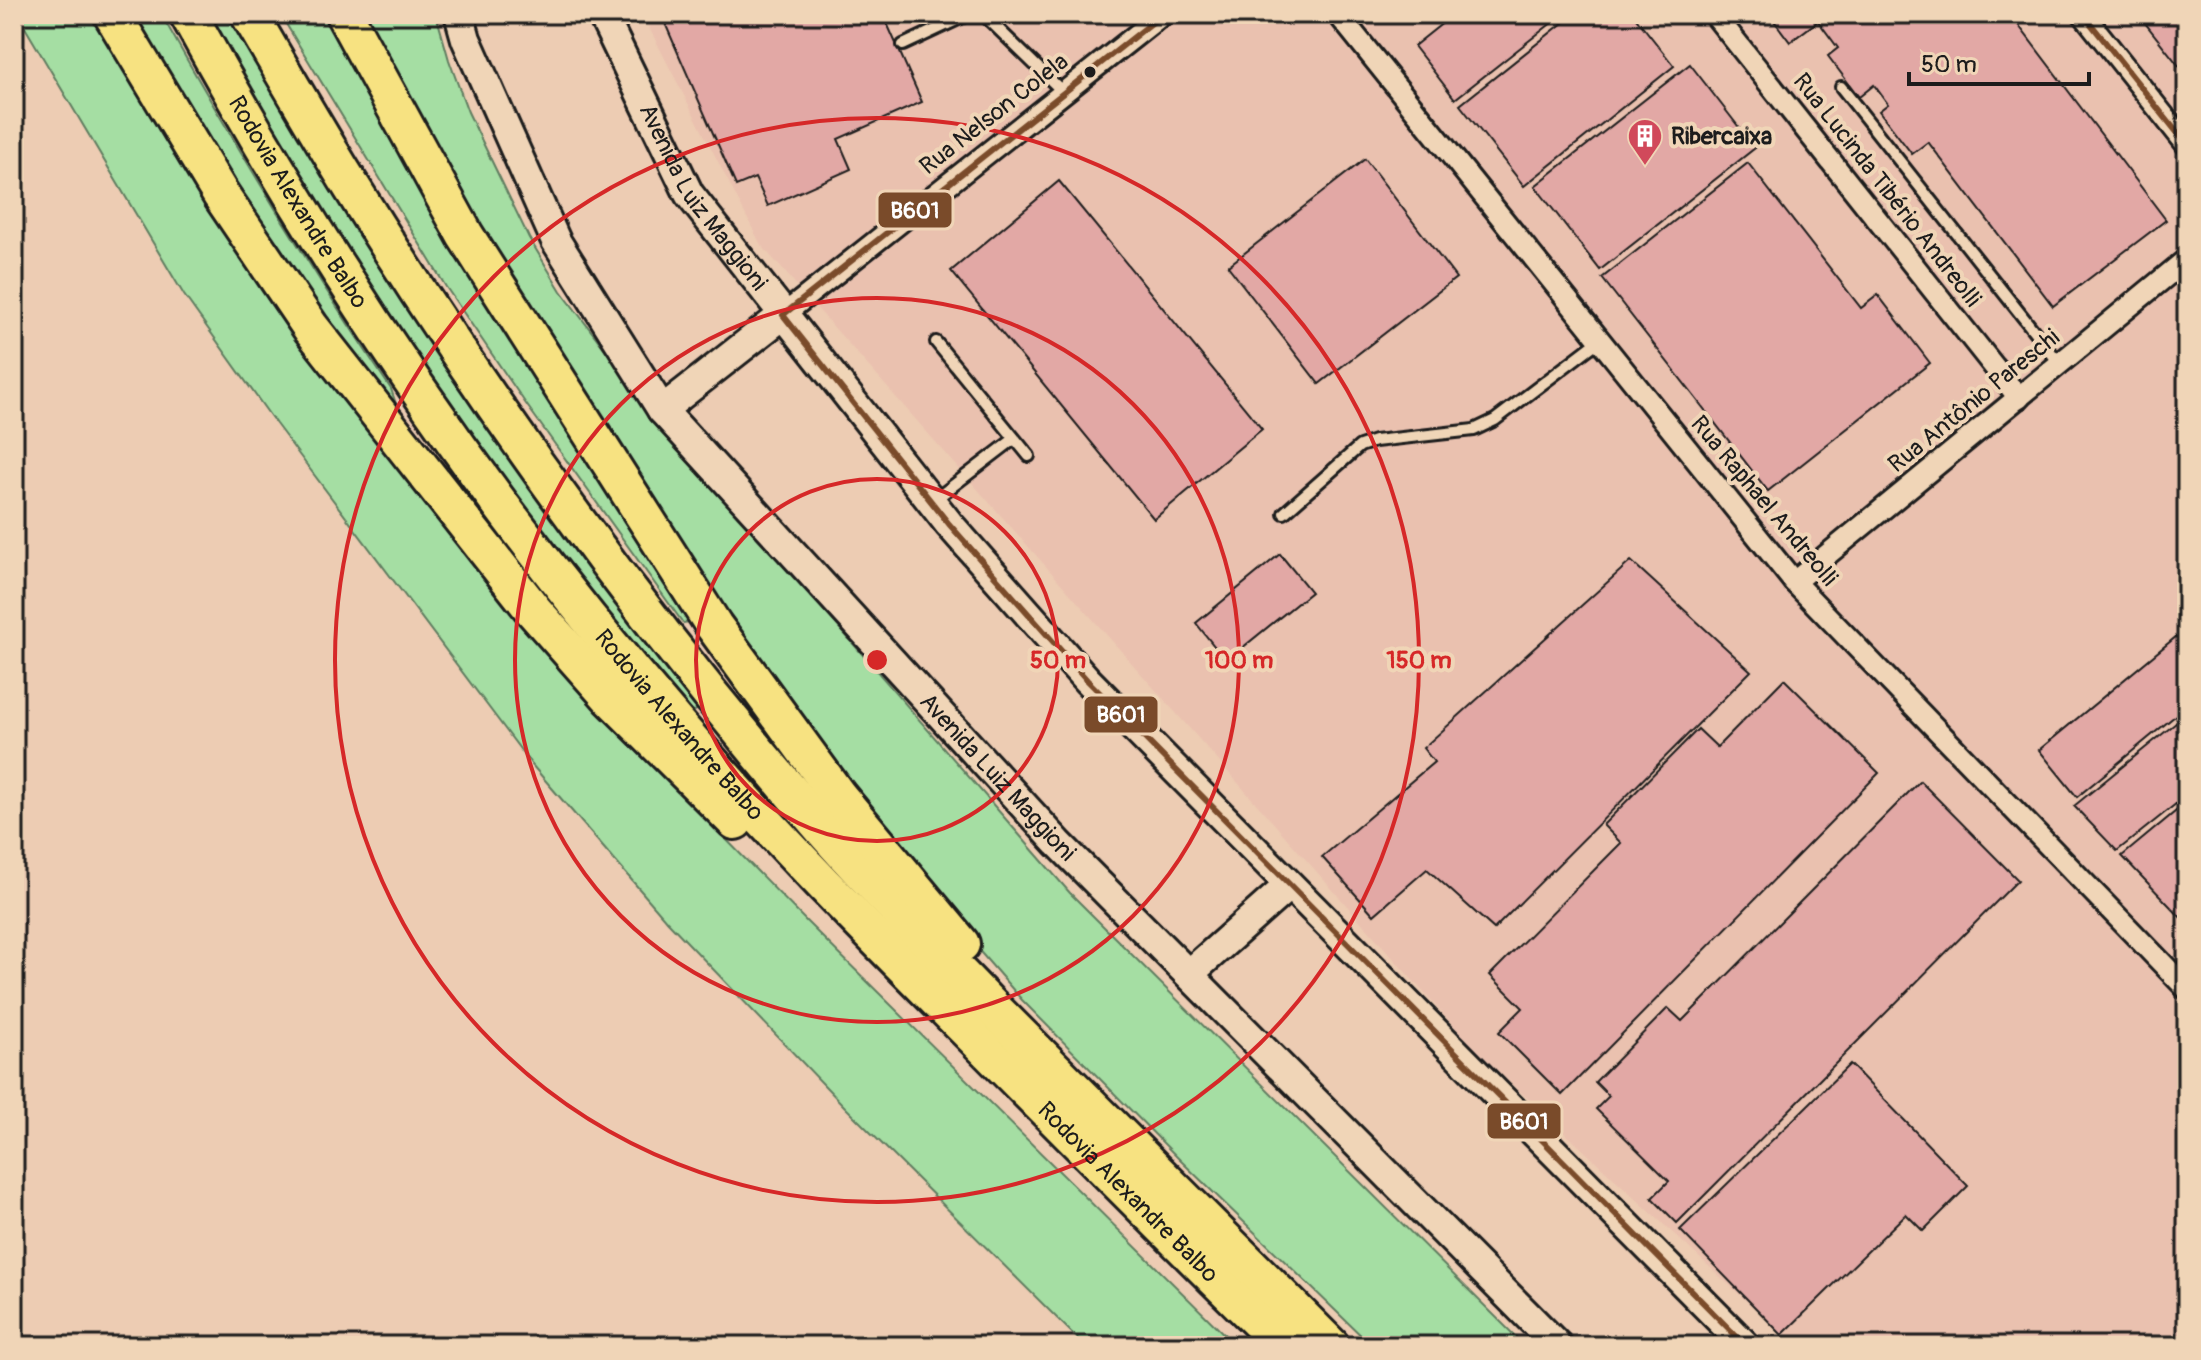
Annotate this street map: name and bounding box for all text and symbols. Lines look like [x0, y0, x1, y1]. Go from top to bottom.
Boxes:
scale bar [1909, 36, 2089, 86]
street label: Rua Nelson Colela [914, 47, 1074, 181]
text: 50 m [1921, 50, 1977, 79]
unlabelled marker [1082, 64, 1098, 80]
street label: Rua Lucinda Tibério Andreolli [1787, 67, 1987, 313]
street label: Rodovia Alexandre Balbo [222, 91, 374, 314]
street label: Avenida Luiz Maggioni [633, 99, 774, 296]
building icon: Ribercaixa [1626, 117, 1664, 167]
place label: Ribercaixa [1671, 122, 1772, 151]
line badge: B601 [877, 191, 953, 229]
text: B601 [891, 197, 939, 225]
street label: Rua Antônio Pareschi [1882, 323, 2066, 479]
street label: Rua Raphael Andreolli [1684, 410, 1844, 592]
street label: Rodovia Alexandre Balbo [589, 623, 770, 826]
centre of rings [863, 646, 891, 674]
text: 50 m [1030, 646, 1086, 675]
text: 100 m [1205, 646, 1273, 675]
text: 150 m [1386, 646, 1452, 675]
street label: Avenida Luiz Maggioni [914, 687, 1082, 867]
line badge: B601 [1083, 695, 1159, 734]
text: B601 [1097, 701, 1145, 729]
street label: Rodovia Alexandre Balbo [1032, 1096, 1225, 1288]
line badge: B601 [1486, 1102, 1562, 1140]
text: B601 [1500, 1108, 1548, 1136]

